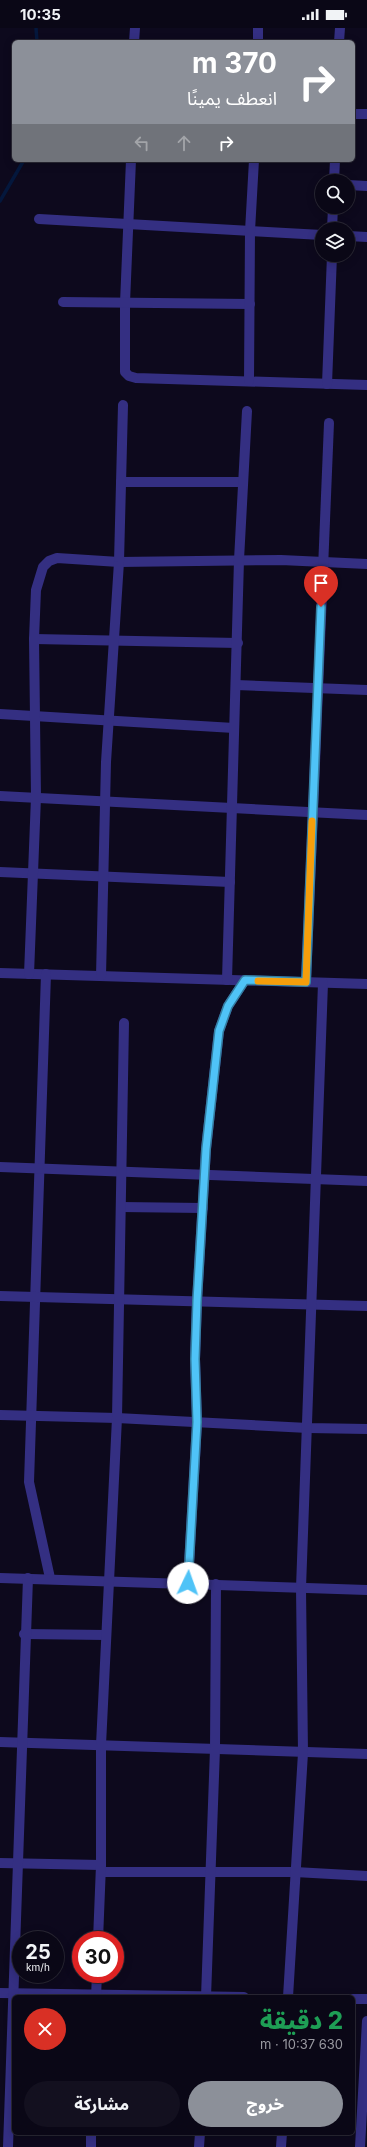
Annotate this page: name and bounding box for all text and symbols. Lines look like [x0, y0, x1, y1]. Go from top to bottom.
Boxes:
text: 10:35 [20, 5, 61, 24]
text: 370 m [192, 46, 277, 80]
icon: right [291, 56, 343, 108]
text: انعطف يمينًا [187, 88, 277, 109]
icon: left [131, 132, 153, 154]
icon: ahead [173, 132, 195, 154]
icon: right [215, 132, 237, 154]
map controls [315, 174, 355, 262]
button: search [315, 174, 355, 214]
button: layers [315, 222, 355, 262]
pin [304, 566, 338, 607]
icon: arrive [310, 572, 332, 594]
position arrow [167, 1562, 209, 1604]
speed limit sign: 30 [72, 1931, 124, 1983]
text: 25 [25, 1940, 51, 1964]
text: km/h [26, 1961, 50, 1973]
text: 2 دقيقة [260, 2006, 343, 2035]
button: close [24, 2008, 66, 2050]
text: 630 m · 10:37 [260, 2036, 343, 2052]
button: مشاركة [24, 2081, 180, 2127]
button: خروج [188, 2081, 343, 2127]

